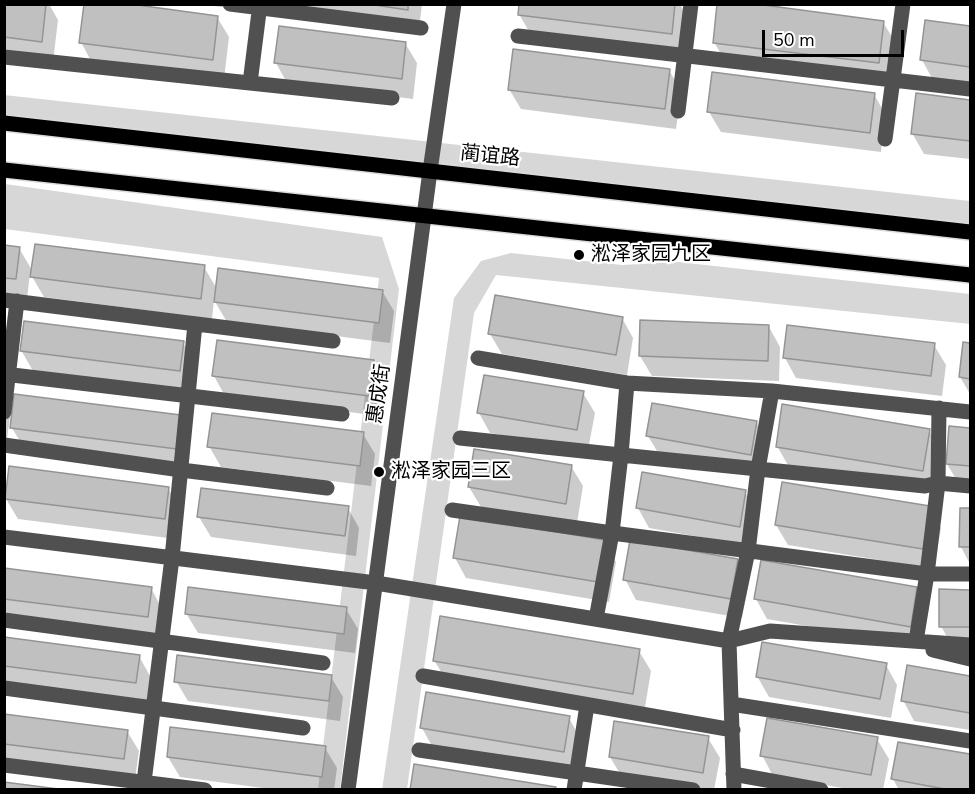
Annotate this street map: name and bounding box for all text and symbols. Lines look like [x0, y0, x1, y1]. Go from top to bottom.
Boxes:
scale bar [765, 18, 908, 56]
text: 50 m [773, 28, 815, 52]
street label: 蔺谊路 [459, 142, 521, 172]
place label: 淞泽家园九区 [591, 243, 711, 267]
marker: 淞泽家园九区 [572, 248, 586, 262]
street label: 惠成街 [364, 363, 396, 425]
place label: 淞泽家园三区 [391, 460, 511, 484]
marker: 淞泽家园三区 [372, 465, 386, 479]

